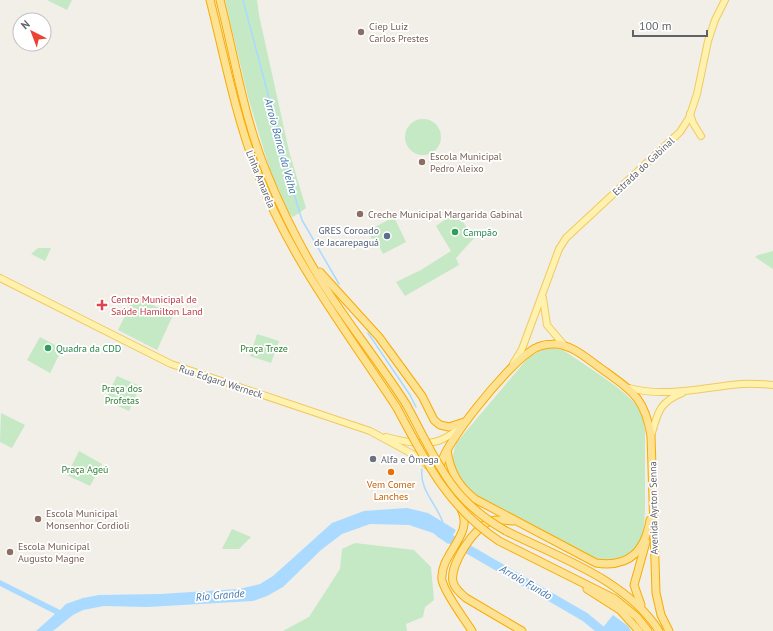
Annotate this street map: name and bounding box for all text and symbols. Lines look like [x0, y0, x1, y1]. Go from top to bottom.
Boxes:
north arrow [12, 12, 52, 52]
scale bar [633, 12, 707, 38]
text: N [18, 17, 33, 32]
text: 100 m [639, 18, 672, 33]
place label: Ciep Luiz Carlos Prestes [369, 20, 429, 45]
marker: Ciep Luiz Carlos Prestes [356, 27, 366, 37]
water label: Arroio Banca da Velha [261, 96, 301, 196]
street label: Estrada do Gabinal [610, 134, 677, 198]
street label: Linha Amarela [243, 148, 278, 210]
place label: Escola Municipal Pedro Aleixo [430, 150, 502, 175]
marker: Escola Municipal Pedro Aleixo [417, 157, 427, 167]
place label: Creche Municipal Margarida Gabinal [368, 208, 523, 221]
marker: Creche Municipal Margarida Gabinal [355, 209, 365, 219]
place label: GRES Coroado de Jacarepaguá [314, 224, 379, 249]
place label: Campão [463, 226, 497, 239]
marker: Campão [450, 227, 460, 237]
marker: GRES Coroado de Jacarepaguá [382, 231, 392, 241]
place label: Centro Municipal de Saúde Hamilton Land [111, 293, 203, 318]
marker: Centro Municipal de Saúde Hamilton Land [96, 299, 108, 311]
place label: Quadra da CDD [56, 342, 121, 355]
park label: Praça Treze [240, 342, 288, 355]
marker: Quadra da CDD [43, 343, 53, 353]
street label: Rua Edgard Werneck [177, 362, 265, 401]
park label: Praça dos Profetas [102, 382, 142, 407]
place label: Alfa e Ômega [381, 453, 439, 466]
marker: Alfa e Ômega [368, 454, 378, 464]
street label: Avenida Ayrton Senna [646, 461, 661, 555]
park label: Praça Ageú [62, 463, 108, 476]
marker: Vem Comer Lanches [386, 467, 396, 477]
place label: Vem Comer Lanches [366, 478, 416, 503]
place label: Escola Municipal Monsenhor Cordioli [46, 507, 130, 532]
marker: Escola Municipal Monsenhor Cordioli [33, 514, 43, 524]
place label: Escola Municipal Augusto Magne [18, 540, 90, 565]
marker: Escola Municipal Augusto Magne [5, 547, 15, 557]
water label: Arroio Fundo [497, 561, 555, 603]
water label: Rio Grande [195, 586, 245, 604]

